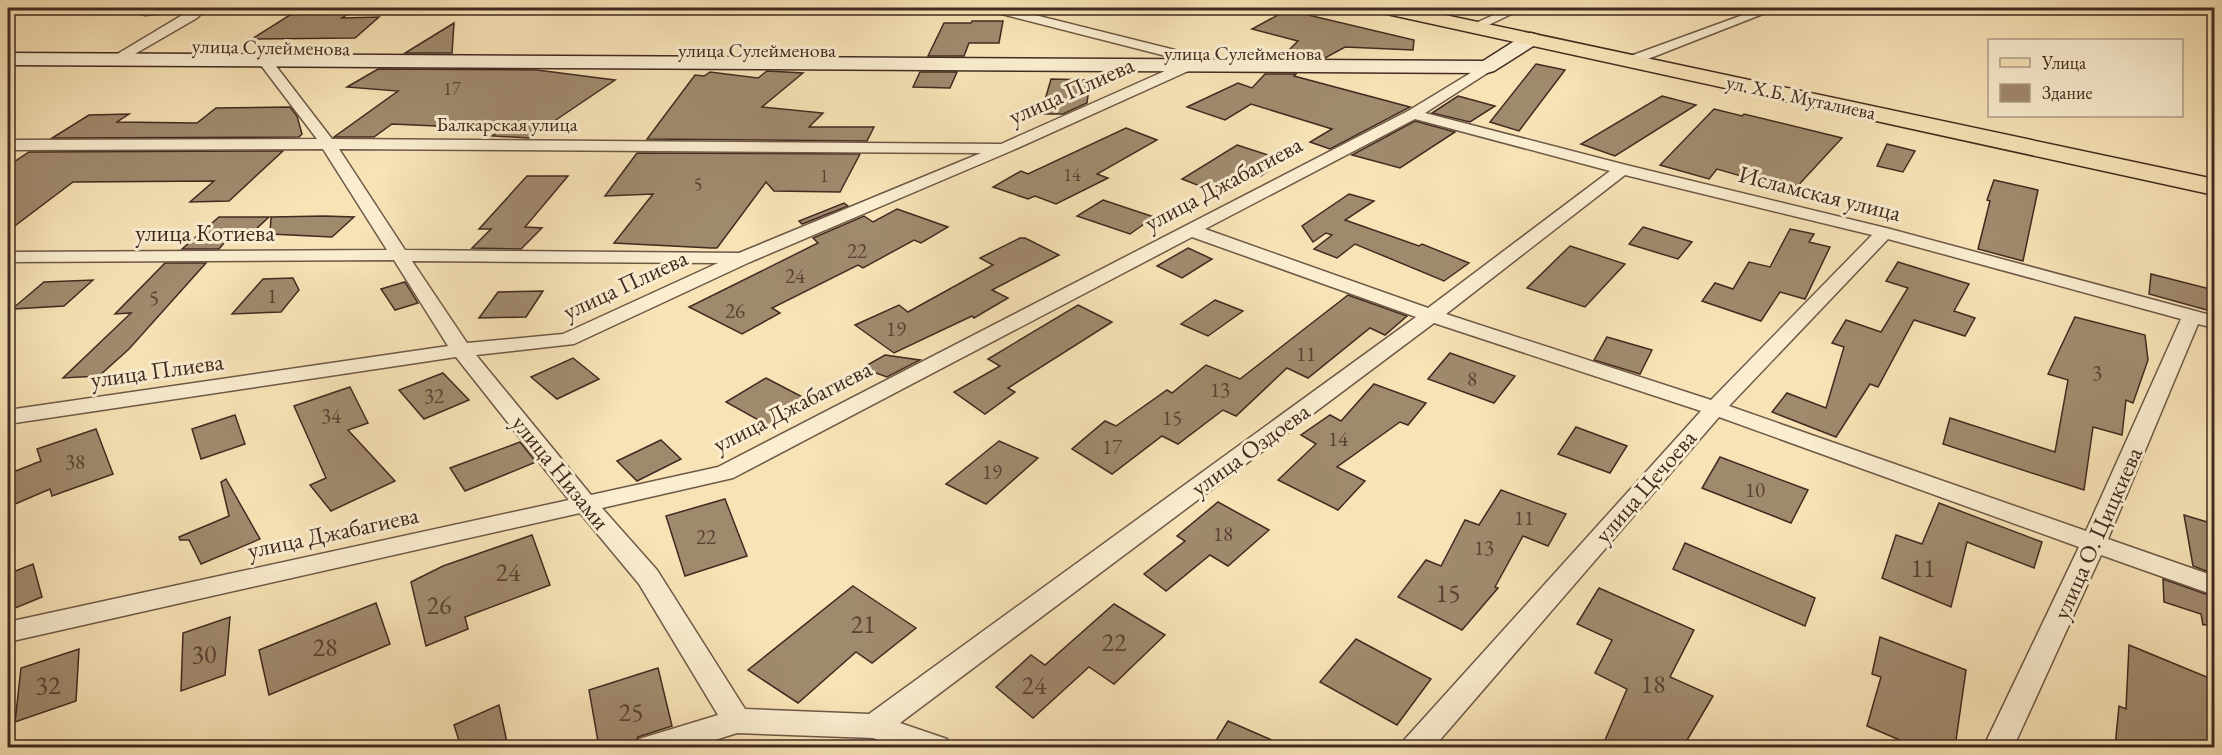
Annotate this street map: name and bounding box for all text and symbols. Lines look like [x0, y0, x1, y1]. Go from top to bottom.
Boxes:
street label: улица Сулейменова [192, 33, 350, 61]
street label: улица Сулейменова [678, 37, 836, 63]
legend [1988, 39, 2183, 117]
street label: улица Сулейменова [1164, 40, 1322, 66]
street label: улица Плиева [1003, 48, 1139, 131]
text: Улица [2041, 51, 2087, 74]
street label: ул. Х.Б. Муталиева [1724, 68, 1878, 126]
house number: 17 [443, 77, 461, 100]
text: Здание [2042, 81, 2092, 104]
street label: Балкарская улица [436, 111, 578, 137]
street label: улица Джабагиева [1139, 128, 1308, 238]
street label: Исламская улица [1736, 158, 1905, 228]
house number: 14 [1063, 163, 1081, 186]
house number: 1 [820, 164, 828, 187]
house number: 5 [694, 173, 702, 196]
street label: улица Котиева [135, 217, 275, 248]
house number: 22 [847, 237, 867, 264]
street label: улица Плиева [558, 241, 693, 326]
house number: 24 [785, 262, 806, 289]
house number: 1 [267, 282, 277, 309]
house number: 5 [149, 284, 159, 311]
house number: 26 [725, 297, 745, 324]
house number: 19 [886, 315, 906, 342]
house number: 11 [1296, 340, 1316, 367]
street label: улица Плиева [88, 345, 226, 395]
street label: улица Джабагиева [707, 352, 877, 459]
house number: 3 [2092, 359, 2102, 386]
house number: 8 [1467, 365, 1477, 392]
house number: 13 [1210, 376, 1230, 403]
house number: 32 [424, 382, 444, 409]
street label: улица Оздоева [1184, 395, 1316, 503]
house number: 34 [321, 402, 342, 429]
house number: 15 [1162, 404, 1182, 431]
street label: улица Низами [505, 408, 617, 536]
street label: улица Цечоева [1587, 422, 1703, 549]
house number: 14 [1328, 425, 1349, 452]
house number: 17 [1102, 433, 1123, 460]
street label: улица О. Цицкиева [2045, 442, 2149, 624]
house number: 38 [65, 448, 85, 475]
house number: 19 [982, 458, 1002, 485]
house number: 10 [1745, 476, 1765, 503]
street label: улица Джабагиева [245, 499, 422, 565]
house number: 11 [1514, 504, 1534, 531]
house number: 18 [1213, 520, 1233, 547]
house number: 22 [696, 523, 716, 550]
house number: 13 [1474, 534, 1494, 561]
house number: 11 [1911, 551, 1935, 585]
house number: 24 [496, 555, 521, 589]
house number: 15 [1436, 576, 1460, 610]
house number: 26 [427, 588, 451, 622]
house number: 21 [851, 607, 875, 641]
house number: 22 [1102, 625, 1127, 659]
house number: 28 [313, 630, 337, 664]
house number: 30 [192, 637, 216, 671]
house number: 18 [1641, 667, 1665, 701]
house number: 32 [36, 668, 61, 702]
house number: 24 [1022, 668, 1047, 702]
house number: 25 [619, 695, 643, 729]

